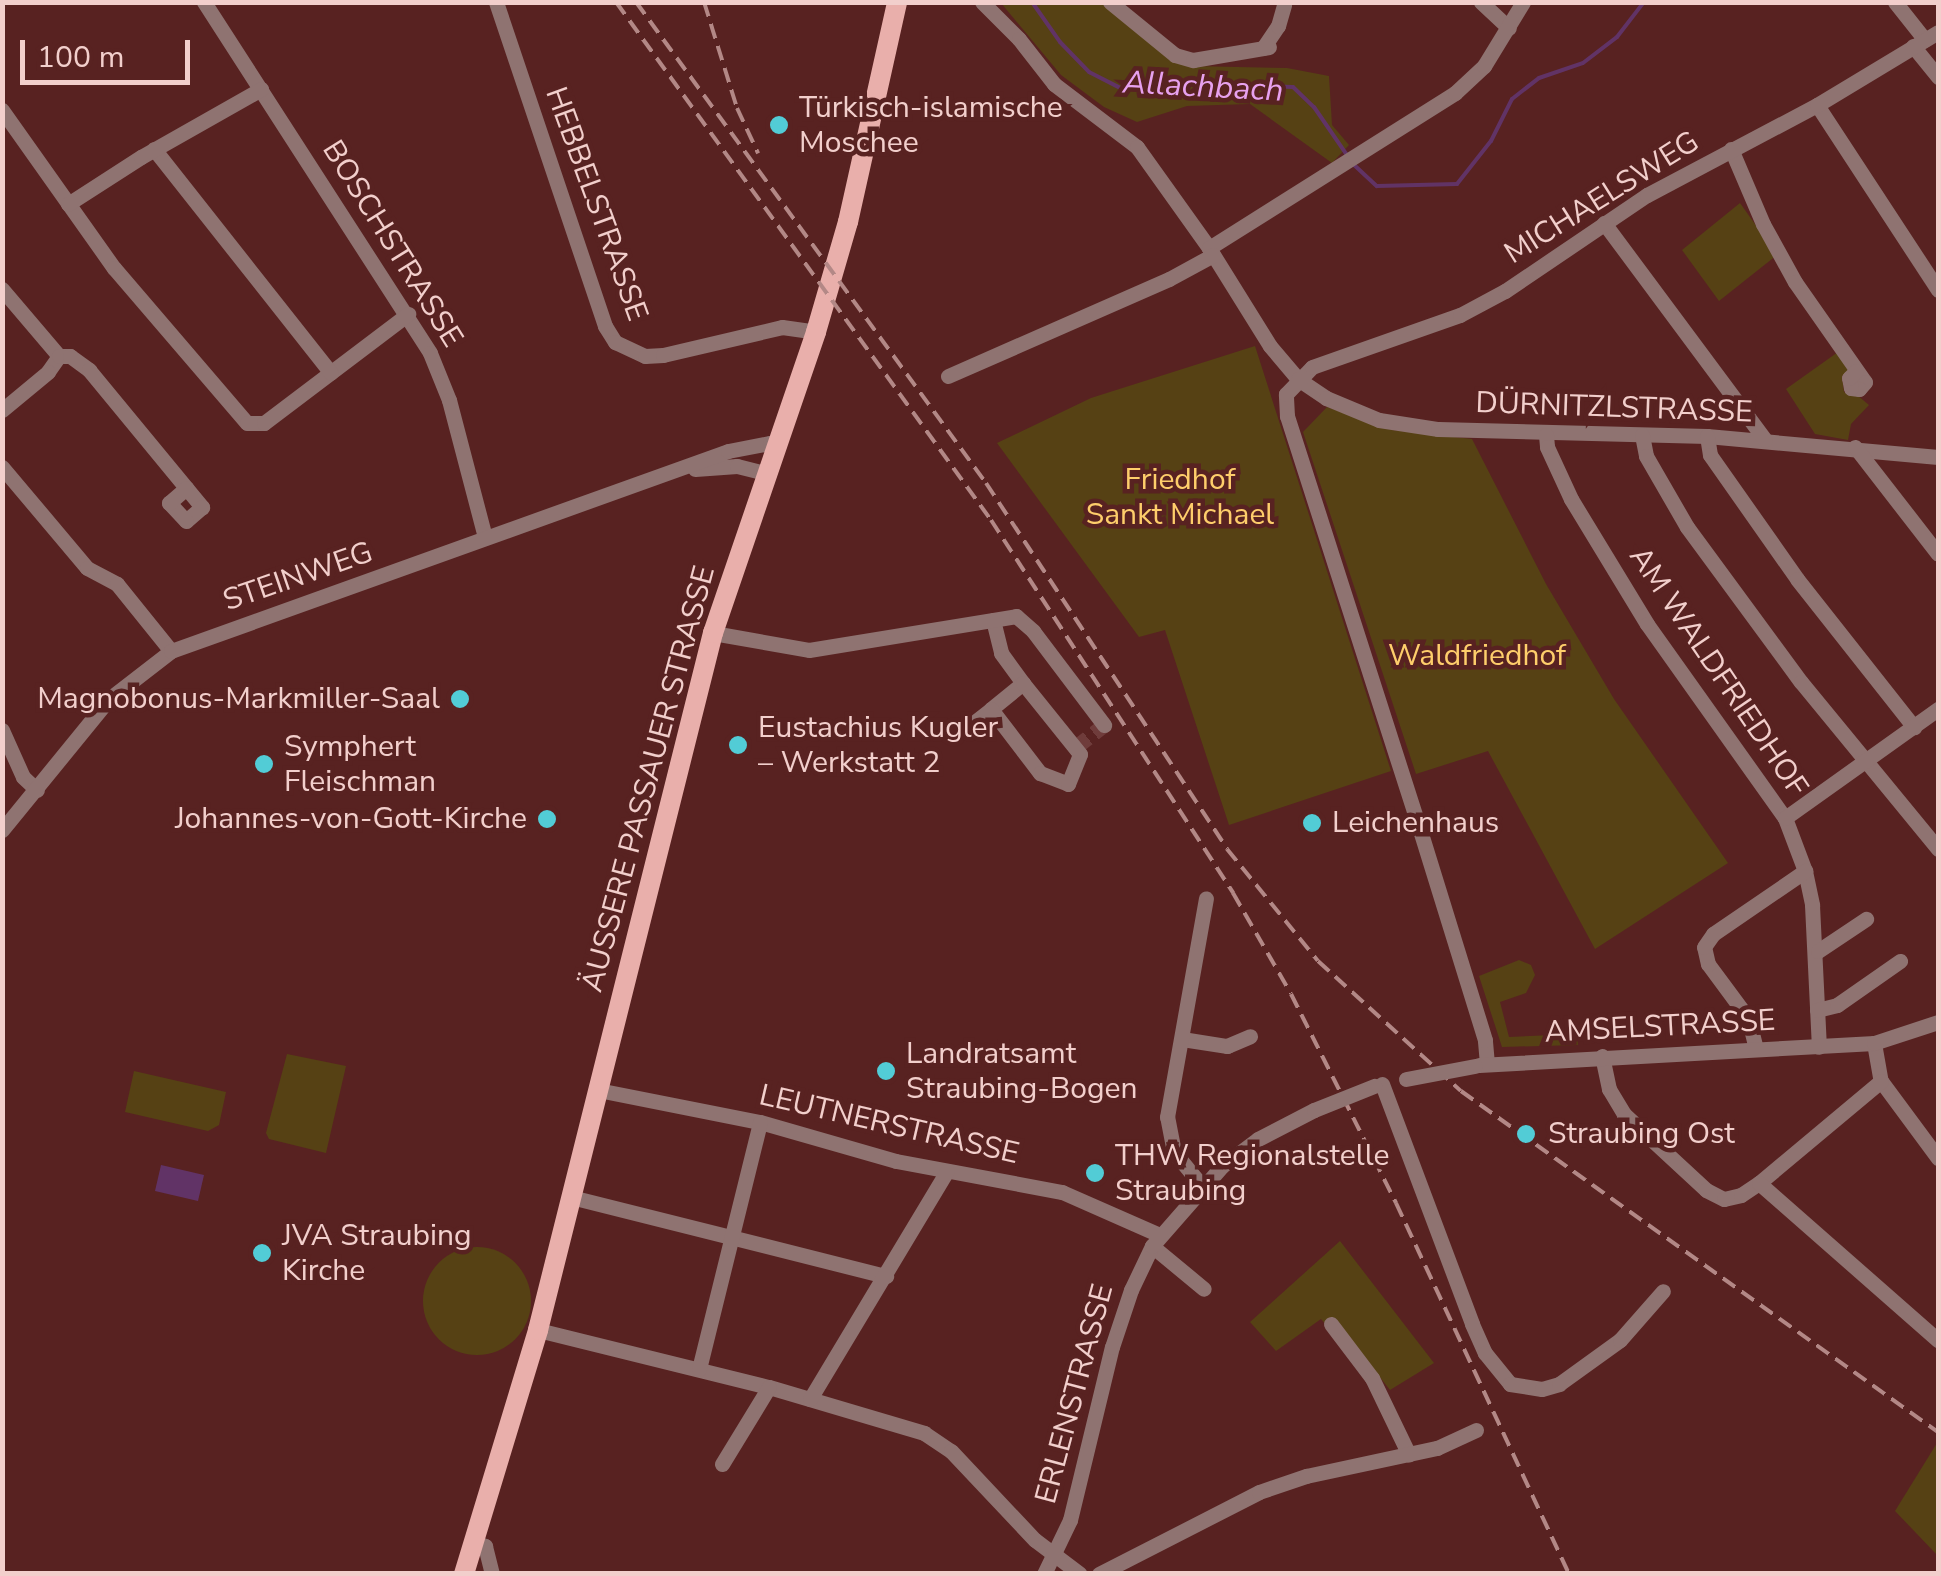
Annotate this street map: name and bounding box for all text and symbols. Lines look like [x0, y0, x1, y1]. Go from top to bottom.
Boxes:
scale bar [25, 20, 195, 82]
text: 100 m [37, 37, 124, 78]
water label: Allachbach [1122, 64, 1284, 110]
street label: HEBBELSTRASSE [537, 82, 655, 326]
place label: Türkisch-islamische Moschee [799, 90, 1063, 160]
marker: Türkisch-islamische Moschee [768, 114, 790, 136]
street label: MICHAELSWEG [1498, 124, 1706, 272]
street label: BOSCHSTRASSE [314, 134, 470, 354]
street label: DÜRNITZLSTRASSE [1475, 385, 1753, 431]
park label: Friedhof Sankt Michael [1086, 462, 1274, 532]
street label: STEINWEG [219, 535, 377, 619]
street label: AM WALDFRIEDHOF [1621, 540, 1815, 804]
street label: ÄUSSERE PASSAUER STRASSE [575, 562, 723, 996]
park label: Waldfriedhof [1388, 638, 1566, 674]
place label: Magnobonus-Markmiller-Saal [37, 681, 440, 717]
marker: Magnobonus-Markmiller-Saal [449, 688, 471, 710]
place label: Eustachius Kugler – Werkstatt 2 [758, 710, 998, 780]
place label: Symphert Fleischman [284, 729, 436, 800]
marker: Eustachius Kugler – Werkstatt 2 [727, 734, 749, 756]
marker: Symphert Fleischman [253, 753, 275, 775]
place label: Johannes-von-Gott-Kirche [175, 801, 527, 837]
place label: Leichenhaus [1332, 805, 1499, 841]
marker: Johannes-von-Gott-Kirche [536, 808, 558, 830]
marker: Leichenhaus [1301, 812, 1323, 834]
street label: AMSELSTRASSE [1544, 1003, 1776, 1051]
place label: Landratsamt Straubing-Bogen [906, 1036, 1138, 1106]
marker: Landratsamt Straubing-Bogen [875, 1060, 897, 1082]
street label: LEUTNERSTRASSE [756, 1078, 1022, 1172]
place label: Straubing Ost [1548, 1116, 1735, 1152]
marker: Straubing Ost [1513, 1121, 1539, 1147]
place label: THW Regionalstelle Straubing [1115, 1138, 1389, 1208]
marker: THW Regionalstelle Straubing [1084, 1162, 1106, 1184]
place label: JVA Straubing Kirche [282, 1218, 472, 1288]
marker: JVA Straubing Kirche [251, 1242, 273, 1264]
street label: ERLENSTRASSE [1028, 1280, 1122, 1508]

